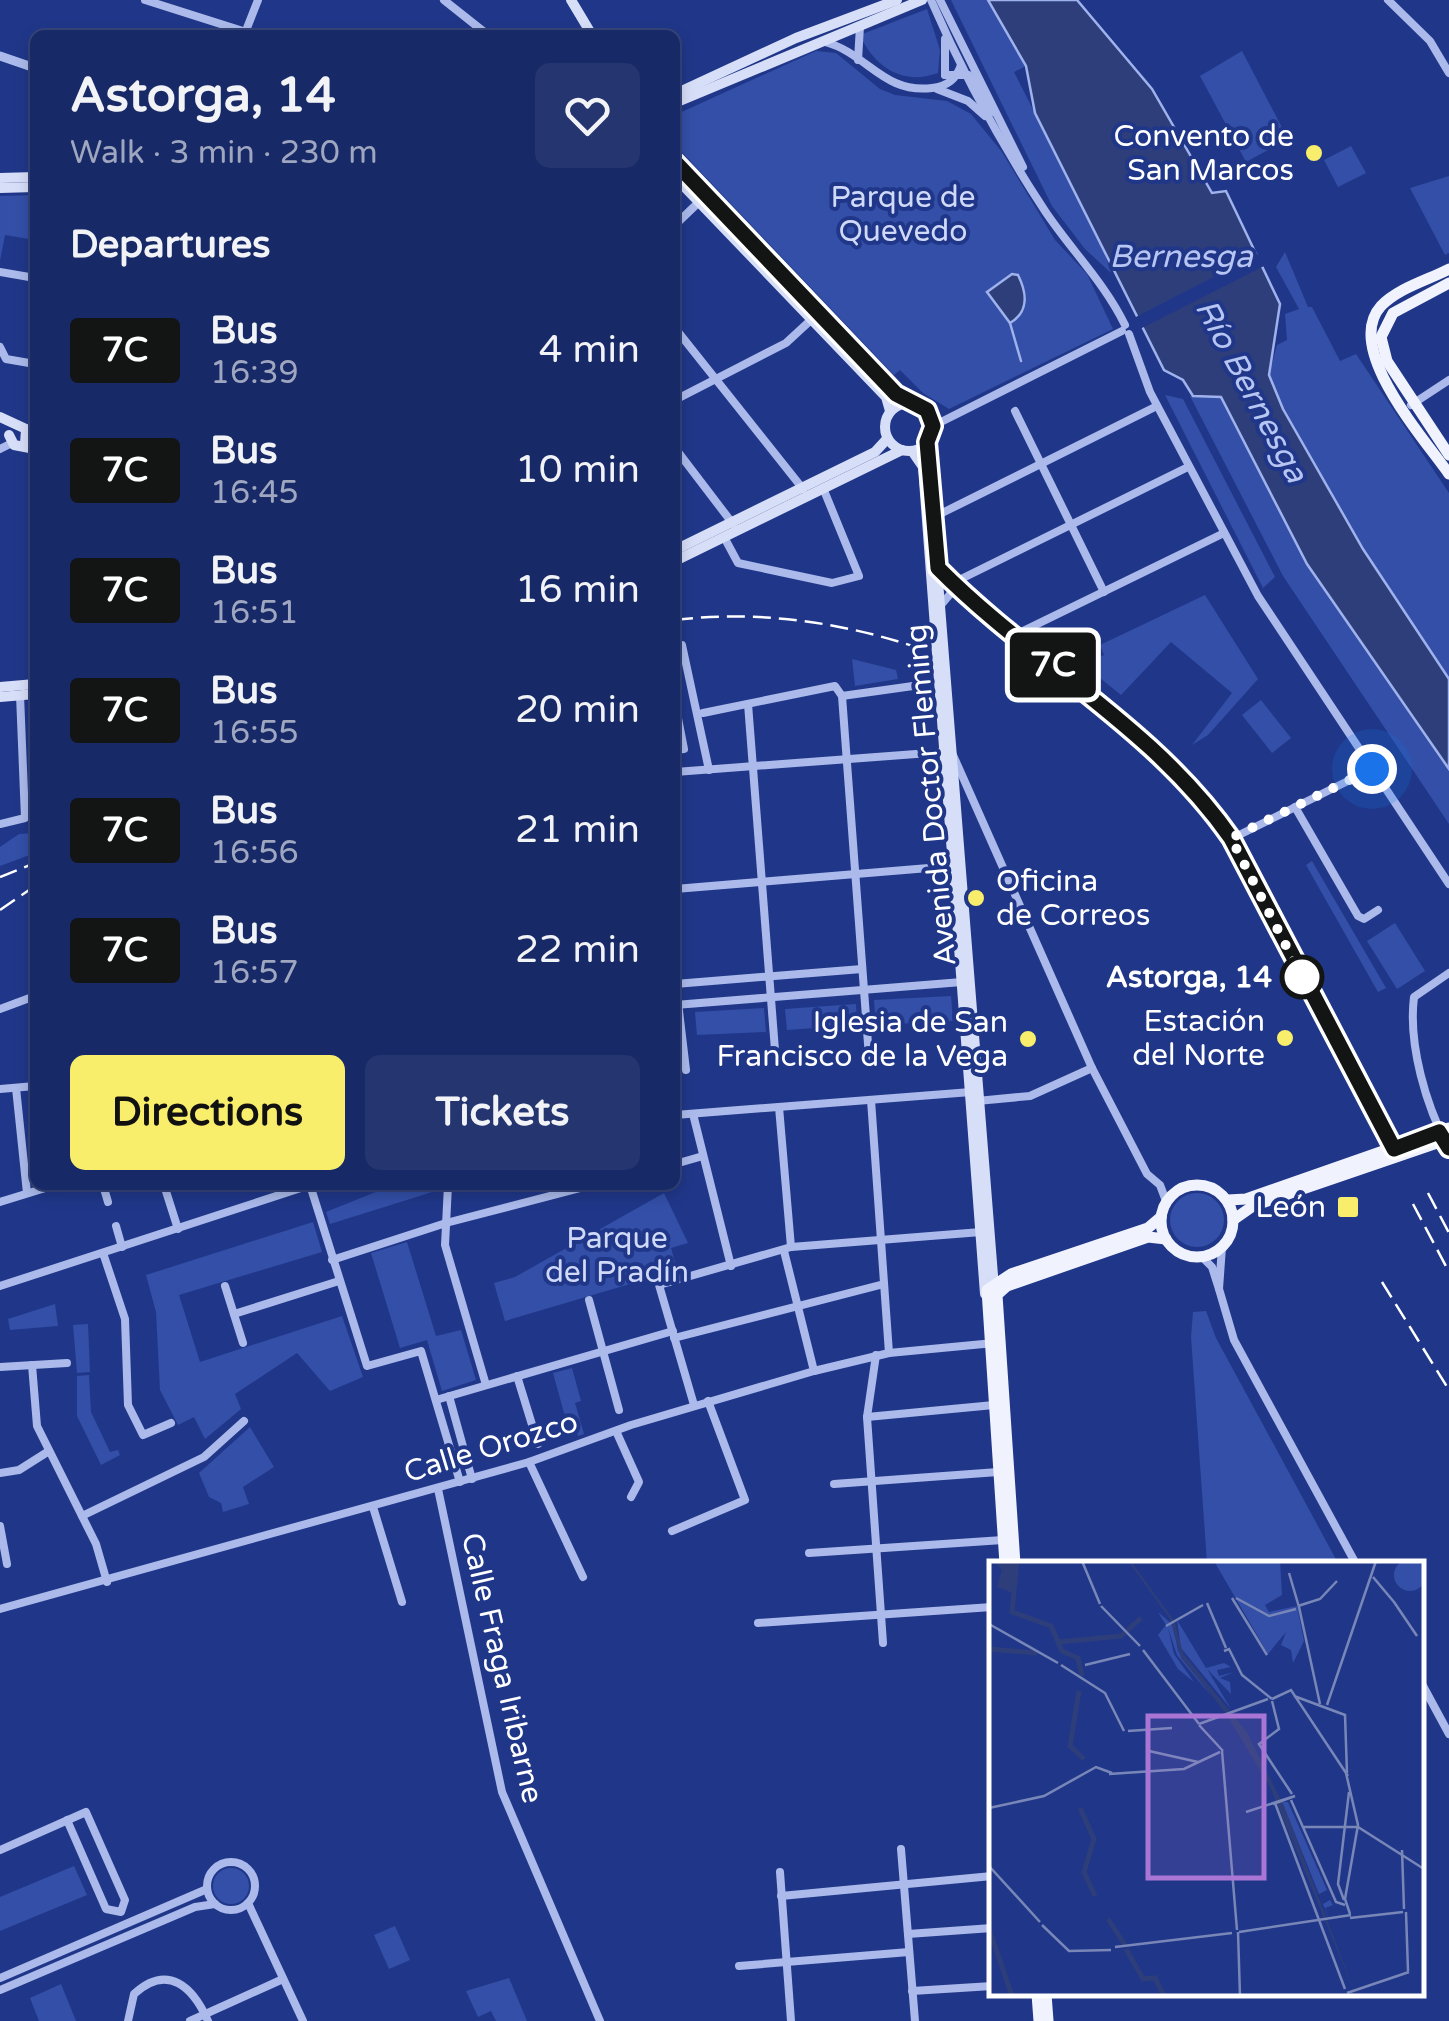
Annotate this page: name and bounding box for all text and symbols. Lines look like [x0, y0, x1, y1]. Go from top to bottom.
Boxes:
button: heart [535, 63, 640, 168]
text: Astorga, 14 [70, 67, 336, 125]
place label: Convento de San Marcos [1114, 118, 1294, 189]
text: Walk · 3 min · 230 m [70, 134, 378, 172]
marker: Convento de San Marcos [1303, 142, 1325, 164]
park label: Parque de Quevedo [830, 179, 976, 250]
text: Departures [70, 222, 271, 268]
water label: Bernesga [1109, 238, 1254, 276]
water label: Río Bernesga [1187, 293, 1316, 490]
text: Bus [210, 308, 277, 354]
text: 4 min [539, 327, 640, 373]
text: 7C [102, 329, 148, 371]
text: 16:39 [210, 354, 299, 392]
text: Bus [210, 428, 277, 474]
text: 10 min [515, 447, 640, 493]
text: 7C [102, 449, 148, 491]
text: 16:45 [210, 474, 299, 512]
text: Bus [210, 548, 277, 594]
text: 16 min [515, 567, 640, 613]
text: 7C [102, 569, 148, 611]
text: 16:51 [210, 594, 299, 632]
street label: Avenida Doctor Fleming [898, 623, 964, 967]
line badge: 7C [1008, 632, 1098, 698]
text: 7C [1030, 644, 1076, 686]
text: Bus [210, 668, 277, 714]
text: 20 min [515, 687, 640, 733]
text: 7C [102, 689, 148, 731]
text: 16:55 [210, 714, 299, 752]
your location [1347, 744, 1397, 794]
text: Bus [210, 788, 277, 834]
text: 21 min [515, 807, 640, 853]
text: 7C [102, 809, 148, 851]
text: 16:56 [210, 834, 299, 872]
place label: Oficina de Correos [996, 863, 1150, 934]
marker: Oficina de Correos [965, 887, 987, 909]
text: Bus [210, 908, 277, 954]
text: 22 min [515, 927, 640, 973]
text: 7C [102, 929, 148, 971]
text: 16:57 [210, 954, 299, 992]
marker: Astorga, 14 [1281, 956, 1323, 998]
place label: Astorga, 14 [1106, 959, 1272, 996]
place label: Estación del Norte [1132, 1003, 1265, 1074]
place label: Iglesia de San Francisco de la Vega [716, 1004, 1008, 1075]
marker: Estación del Norte [1274, 1027, 1296, 1049]
marker: Iglesia de San Francisco de la Vega [1017, 1028, 1039, 1050]
button: Directions [70, 1055, 345, 1170]
button: Tickets [365, 1055, 640, 1170]
place label: León [1255, 1189, 1326, 1226]
marker: León [1335, 1194, 1361, 1220]
park label: Parque del Pradín [545, 1220, 689, 1291]
street label: Calle Orozco [400, 1403, 582, 1491]
street label: Calle Fraga Iribarne [453, 1529, 551, 1807]
inset map [989, 1561, 1424, 1996]

